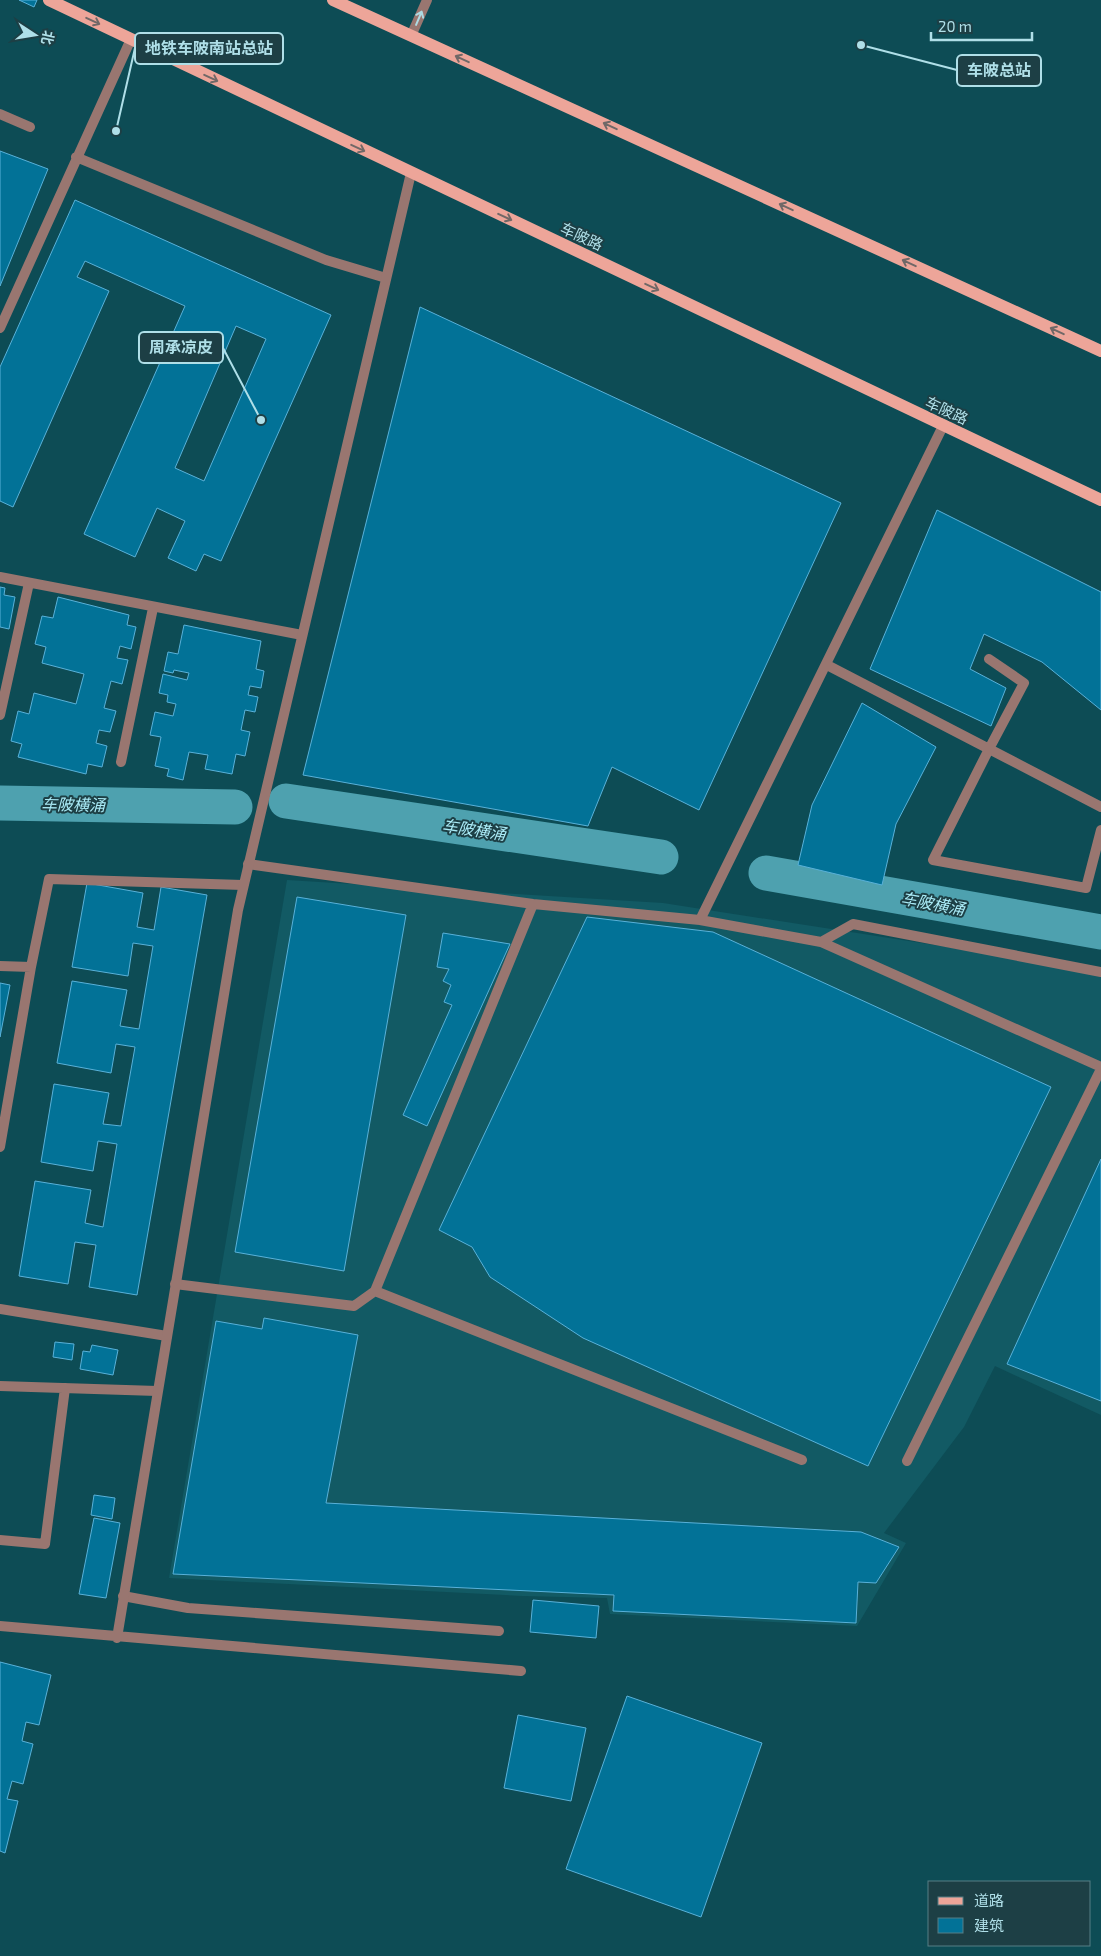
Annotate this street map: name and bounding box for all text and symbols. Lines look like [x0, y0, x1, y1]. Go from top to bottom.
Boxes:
north arrow [10, 10, 60, 60]
scale bar [931, 10, 1032, 42]
one-way arrow [415, 11, 425, 26]
one-way arrow [85, 17, 100, 26]
text: 20 m [938, 17, 972, 35]
text: 北 [38, 29, 58, 46]
callout: 地铁车陂南站总站 [135, 33, 283, 64]
text: 地铁车陂南站总站 [145, 38, 273, 57]
one-way arrow [455, 53, 470, 63]
callout: 车陂总站 [957, 55, 1041, 86]
text: 车陂总站 [967, 60, 1031, 79]
one-way arrow [204, 73, 219, 83]
one-way arrow [603, 121, 618, 131]
one-way arrow [350, 143, 365, 153]
one-way arrow [779, 201, 794, 211]
one-way arrow [497, 213, 512, 223]
street label: 车陂路 [558, 218, 606, 254]
one-way arrow [902, 258, 917, 268]
one-way arrow [644, 283, 659, 293]
one-way arrow [1050, 325, 1065, 335]
callout: 周承凉皮 [139, 332, 223, 363]
text: 周承凉皮 [149, 337, 213, 356]
street label: 车陂路 [923, 392, 971, 428]
water label: 车陂横涌 [41, 794, 107, 814]
water label: 车陂横涌 [441, 815, 509, 843]
water label: 车陂横涌 [900, 888, 968, 918]
legend [928, 1881, 1091, 1946]
text: 道路 [974, 1891, 1004, 1909]
text: 建筑 [974, 1916, 1004, 1934]

